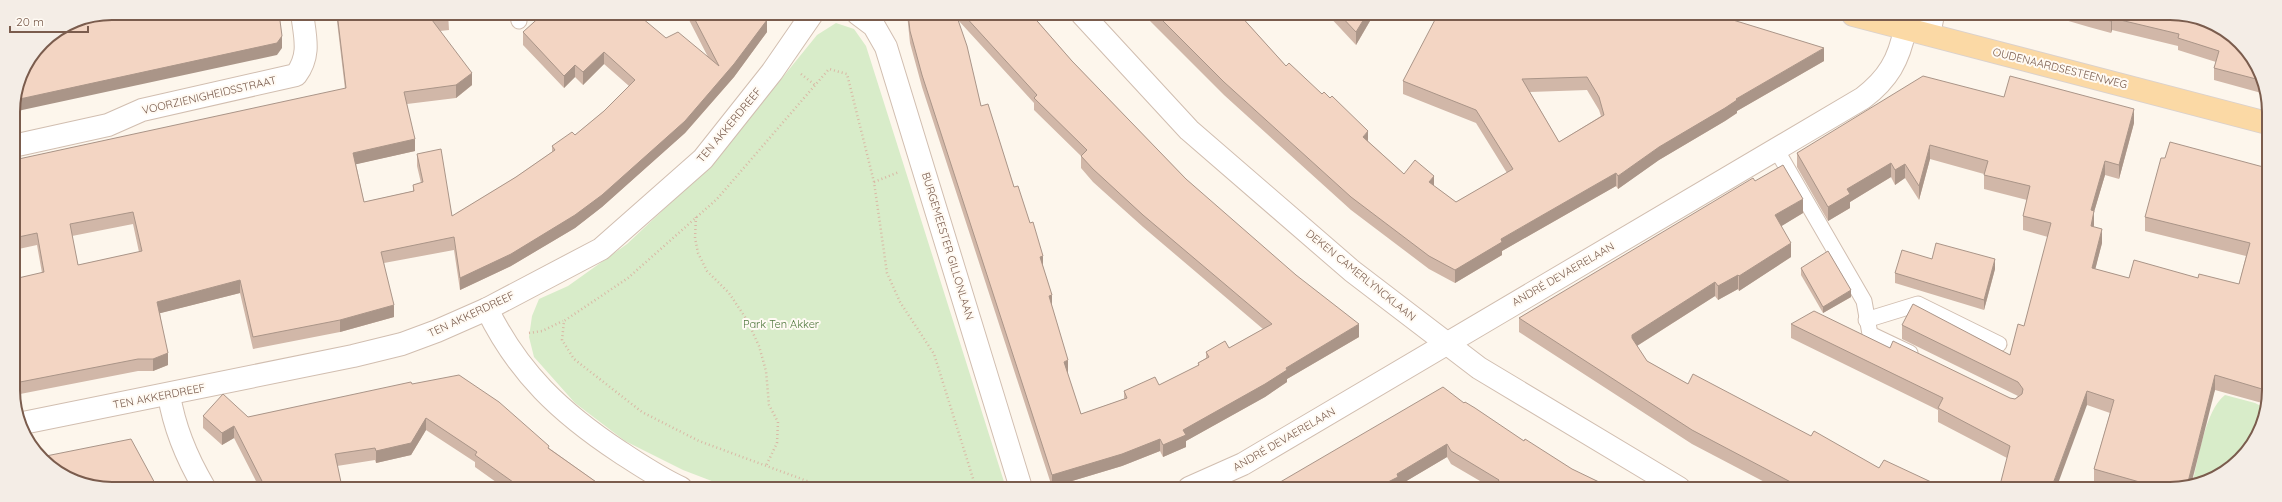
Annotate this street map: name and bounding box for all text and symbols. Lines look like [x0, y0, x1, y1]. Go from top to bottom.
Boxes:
scale bar [10, 8, 88, 34]
text: 20 m [16, 14, 44, 29]
street label: OUDENAARDSESTEENWEG [1991, 44, 2129, 92]
street label: VOORZIENIGHEIDSSTRAAT [140, 73, 278, 117]
street label: TEN AKKERDREEF [694, 85, 764, 165]
street label: BURGEMEESTER GILLONLAAN [919, 170, 977, 322]
street label: DEKEN CAMERLYNCKLAAN [1303, 226, 1419, 324]
street label: ANDRÉ DEVAERELAAN [1509, 239, 1617, 309]
street label: TEN AKKERDREEF [426, 288, 516, 340]
park label: Park Ten Akker [743, 317, 820, 331]
street label: TEN AKKERDREEF [112, 380, 206, 412]
street label: ANDRÉ DEVAERELAAN [1230, 404, 1338, 474]

